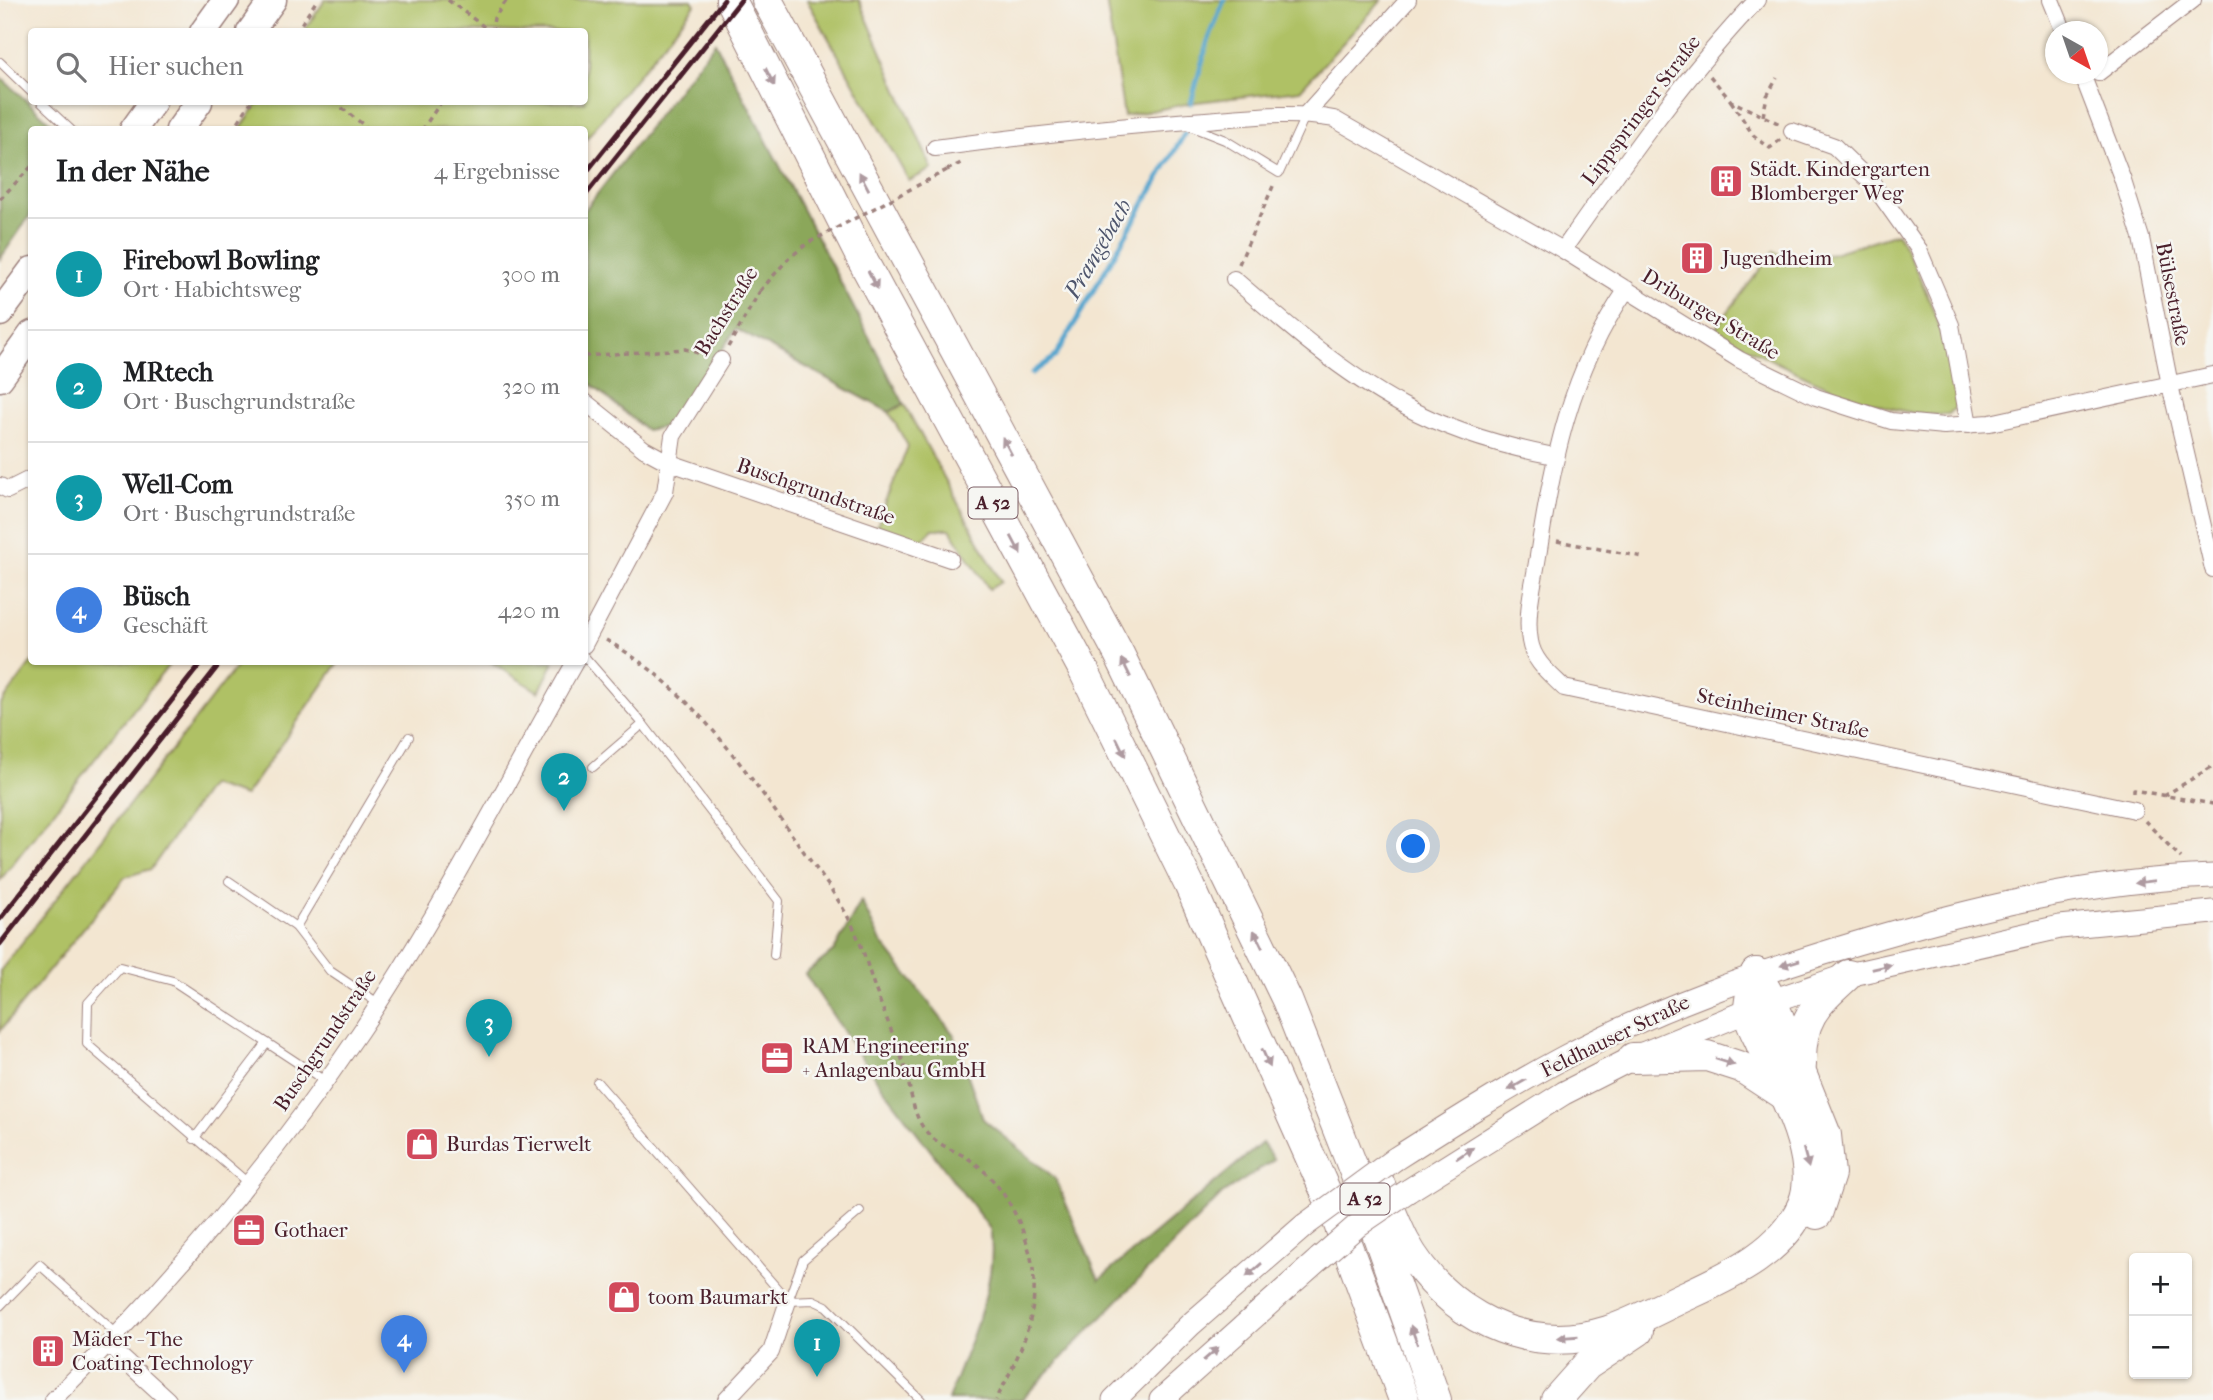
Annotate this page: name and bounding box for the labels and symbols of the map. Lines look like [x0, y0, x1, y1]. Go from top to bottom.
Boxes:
north arrow [2045, 21, 2108, 84]
street label: Lippspringer Straße [1577, 30, 1705, 190]
one-way arrow [764, 67, 776, 87]
place label: Städt. Kindergarten Blomberger Weg [1750, 157, 1930, 205]
building icon: Städt. Kindergarten Blomberger Weg [1707, 162, 1745, 200]
one-way arrow [858, 171, 870, 191]
water label: Prangebach [1058, 194, 1137, 305]
building icon: Jugendheim [1678, 239, 1716, 277]
street label: Bülsestraße [2151, 240, 2195, 348]
place label: Jugendheim [1720, 246, 1833, 270]
street label: Bachstraße [689, 262, 763, 360]
street label: Driburger Straße [1638, 263, 1784, 365]
one-way arrow [867, 270, 879, 290]
one-way arrow [1001, 436, 1013, 456]
street label: Buschgrundstraße [734, 453, 898, 529]
road number: A 52 [968, 488, 1018, 518]
one-way arrow [1010, 535, 1022, 555]
one-way arrow [1121, 658, 1132, 678]
street label: Steinheimer Straße [1695, 683, 1871, 743]
one-way arrow [1115, 737, 1126, 757]
pin: 2 [541, 753, 587, 811]
your location [1396, 829, 1430, 863]
one-way arrow [2134, 876, 2156, 887]
one-way arrow [1252, 929, 1263, 949]
one-way arrow [1779, 958, 1800, 968]
one-way arrow [1871, 961, 1893, 972]
street label: Buschgrundstraße [269, 965, 381, 1115]
street label: Feldhauser Straße [1537, 990, 1693, 1082]
pin: 3 [466, 999, 512, 1057]
place label: RAM Engineering + Anlagenbau GmbH [802, 1034, 987, 1082]
office icon: RAM Engineering + Anlagenbau GmbH [758, 1039, 796, 1077]
one-way arrow [1261, 1047, 1272, 1068]
one-way arrow [1715, 1057, 1736, 1068]
one-way arrow [1507, 1079, 1526, 1091]
shop icon: Burdas Tierwelt [403, 1125, 441, 1163]
place label: Burdas Tierwelt [446, 1132, 592, 1156]
one-way arrow [1456, 1146, 1474, 1160]
one-way arrow [1801, 1147, 1812, 1169]
road number: A 52 [1340, 1184, 1390, 1214]
office icon: Gothaer [230, 1211, 268, 1249]
place label: Gothaer [274, 1218, 348, 1242]
one-way arrow [1245, 1262, 1262, 1277]
shop icon: toom Baumarkt [605, 1278, 643, 1316]
place label: toom Baumarkt [648, 1285, 789, 1309]
pin: 4 [381, 1315, 427, 1373]
pin: 1 [794, 1319, 840, 1377]
one-way arrow [1408, 1325, 1419, 1346]
place label: Mäder - The Coating Technology [72, 1327, 254, 1375]
building icon: Mäder - The Coating Technology [29, 1332, 67, 1370]
one-way arrow [1557, 1332, 1579, 1343]
one-way arrow [1202, 1346, 1220, 1362]

